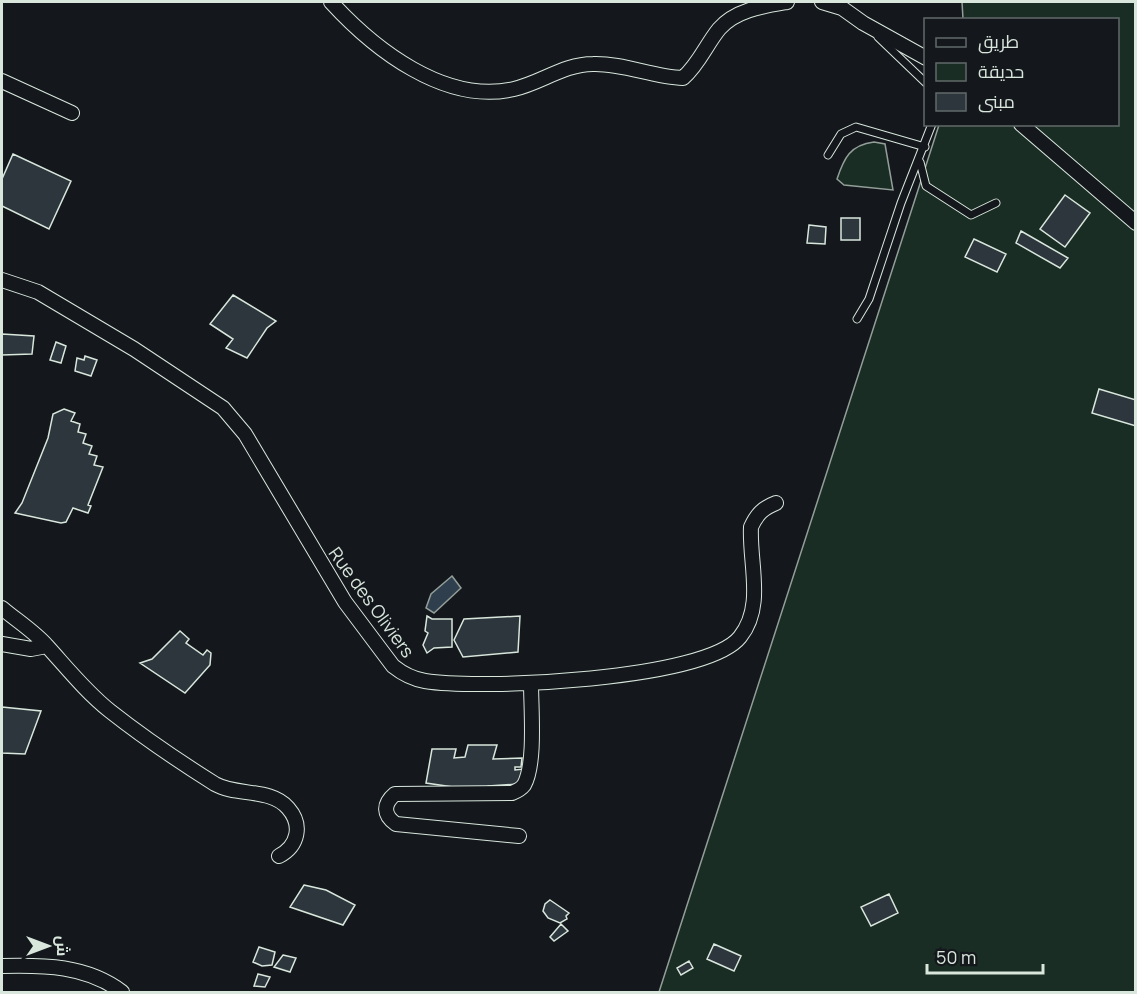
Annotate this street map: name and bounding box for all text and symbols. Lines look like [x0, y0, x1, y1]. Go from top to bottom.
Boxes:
legend [924, 18, 1119, 126]
text: طريق [978, 29, 1019, 54]
text: حديقة [978, 59, 1024, 83]
text: مبنى [978, 89, 1015, 113]
street label: Rue des Oliviers [324, 542, 420, 662]
north arrow [18, 916, 78, 976]
text: ش [52, 936, 74, 956]
scale bar [927, 937, 1042, 975]
text: 50 m [936, 945, 976, 969]

